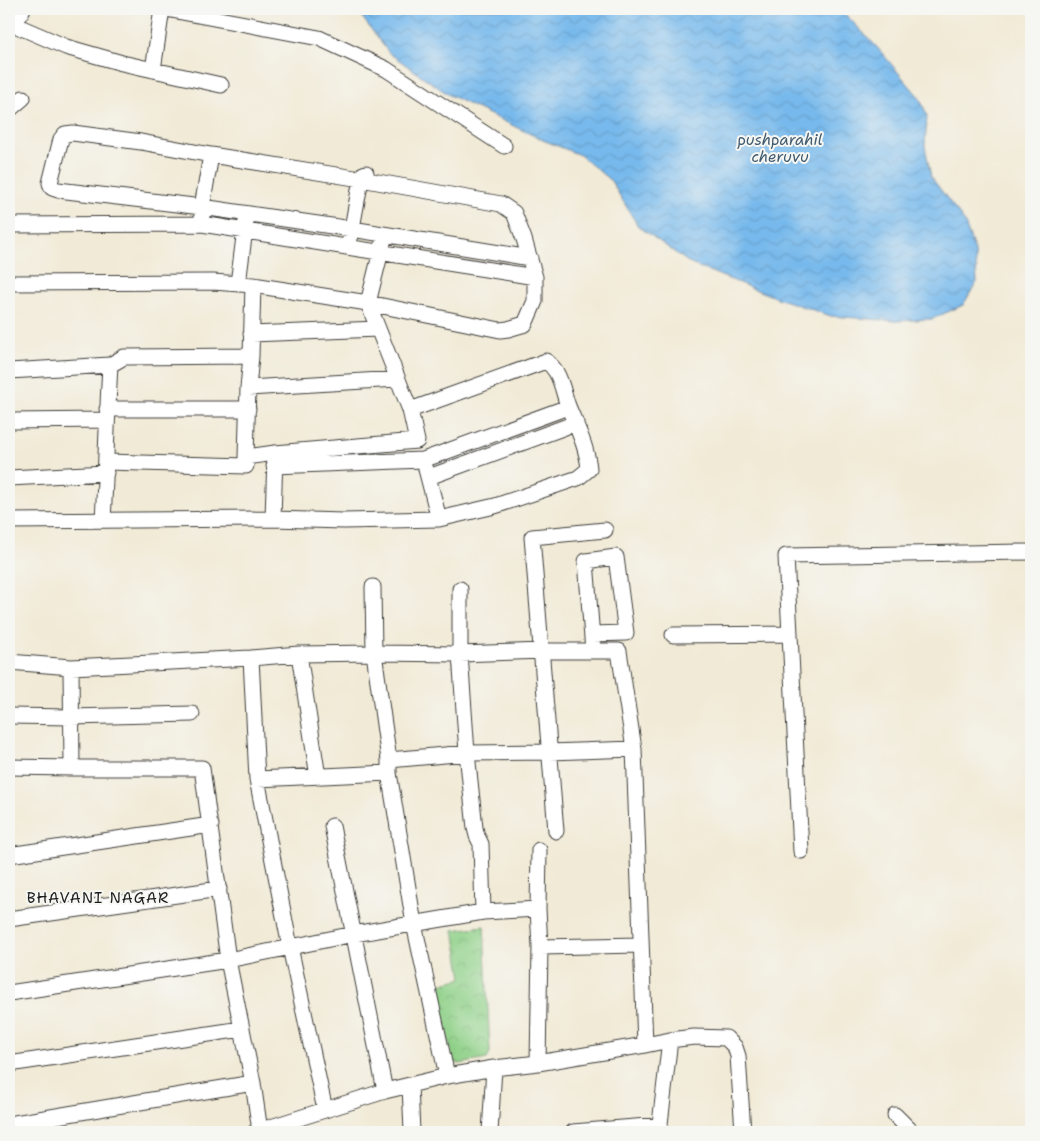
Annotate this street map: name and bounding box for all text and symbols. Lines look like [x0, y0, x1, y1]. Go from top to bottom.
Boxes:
water label: pushparahil cheruvu [736, 130, 823, 167]
district label: BHAVANI NAGAR [27, 888, 169, 908]

